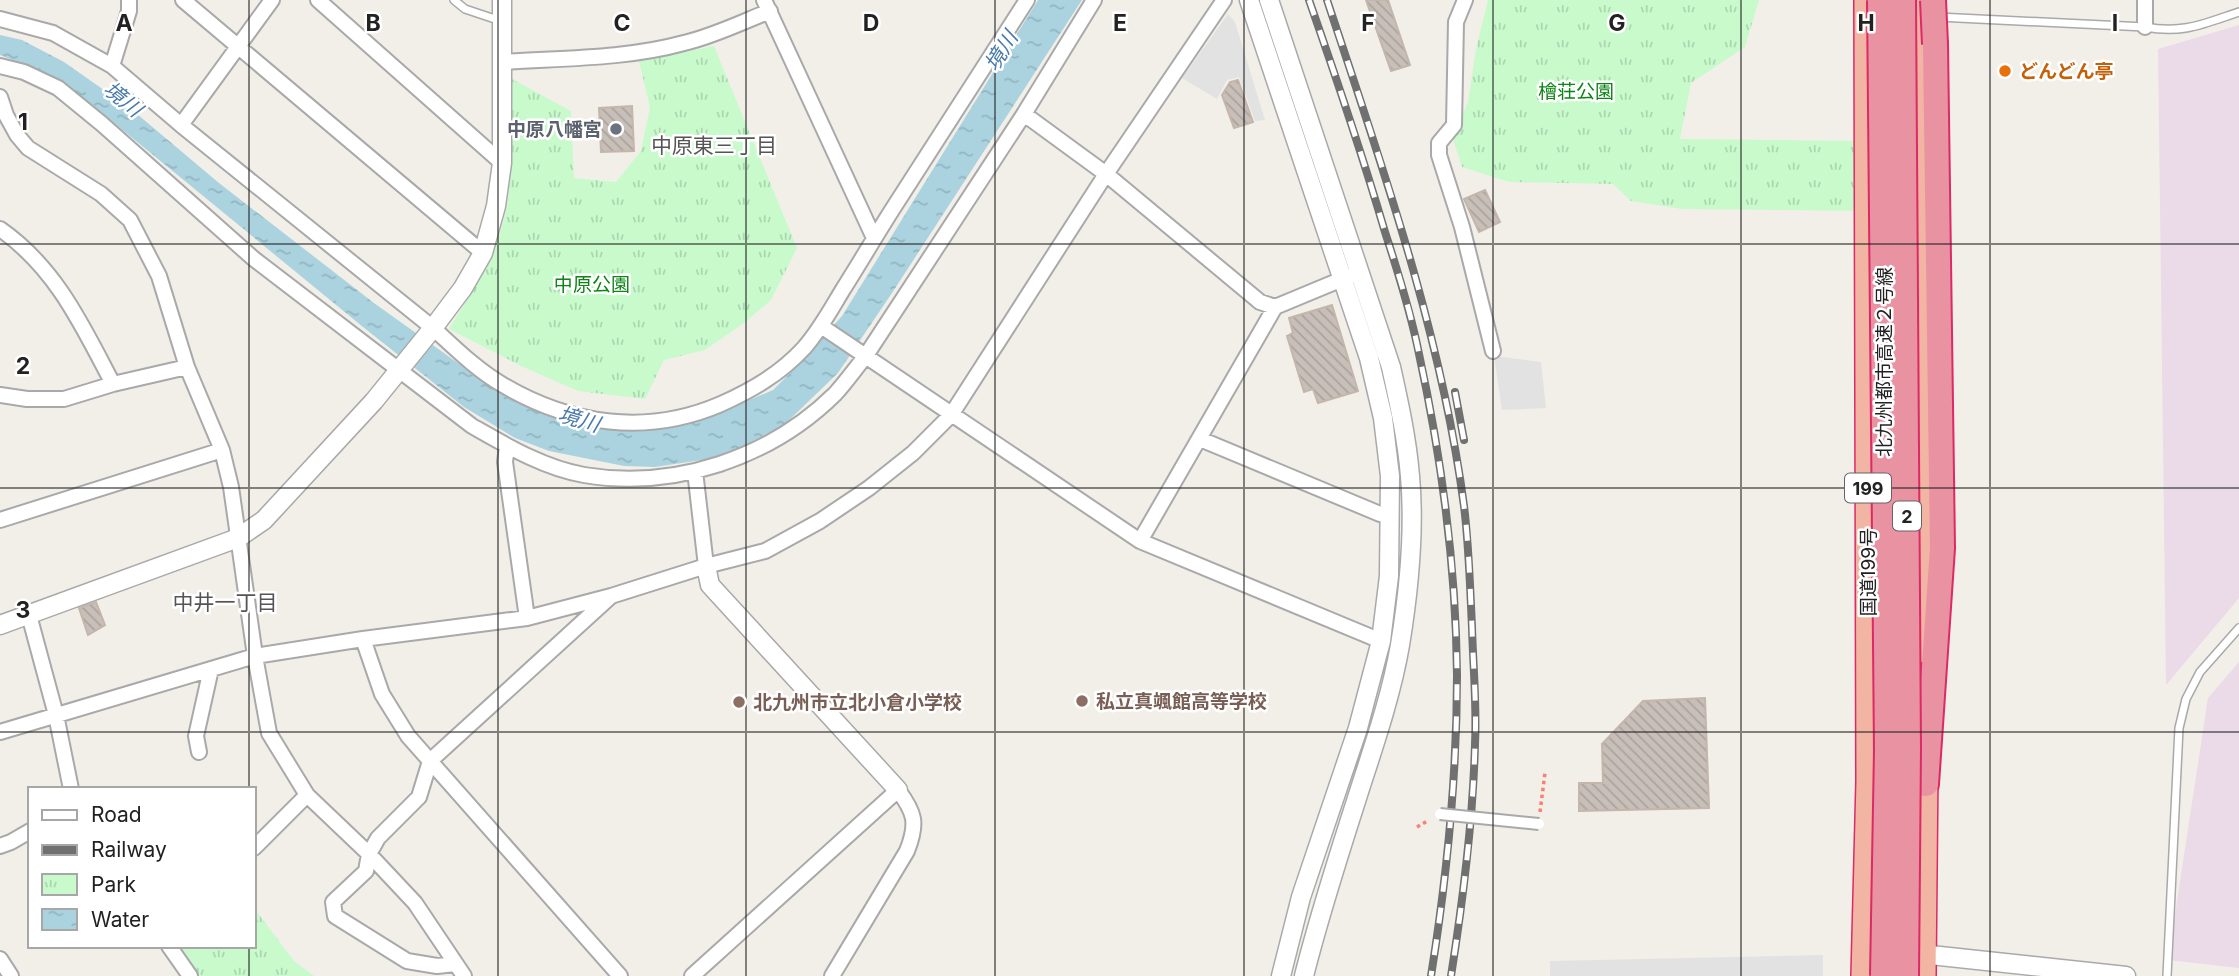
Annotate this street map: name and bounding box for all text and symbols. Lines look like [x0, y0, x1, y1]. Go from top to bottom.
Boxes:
text: A [115, 9, 133, 37]
text: B [365, 9, 381, 37]
text: C [613, 9, 631, 37]
text: D [863, 9, 879, 37]
text: E [1113, 9, 1127, 37]
text: F [1361, 9, 1375, 37]
text: G [1608, 9, 1626, 37]
text: H [1857, 9, 1875, 37]
text: I [2112, 9, 2118, 37]
water label: 境川 [979, 25, 1024, 75]
place label: どんどん亭 [2019, 60, 2113, 83]
marker: どんどん亭 [1997, 63, 2013, 79]
water label: 境川 [99, 76, 149, 123]
park label: 檜荘公園 [1538, 80, 1614, 103]
text: 1 [18, 108, 28, 136]
place label: 中原八幡宮 [507, 118, 602, 141]
marker: 中原八幡宮 [608, 121, 624, 137]
district label: 中原東三丁目 [651, 133, 777, 158]
street label: 北九州都市高速２号線 [1873, 267, 1896, 457]
park label: 中原公園 [554, 273, 630, 296]
text: 2 [16, 352, 30, 380]
water label: 境川 [555, 401, 605, 437]
road number: 199 [1845, 474, 1891, 502]
road number: 2 [1893, 502, 1921, 530]
street label: 国道199号 [1857, 528, 1880, 616]
district label: 中井一丁目 [173, 590, 278, 615]
text: 3 [16, 596, 30, 624]
place label: 私立真颯館高等学校 [1096, 690, 1267, 713]
place label: 北九州市立北小倉小学校 [753, 691, 962, 714]
marker: 私立真颯館高等学校 [1074, 693, 1090, 709]
marker: 北九州市立北小倉小学校 [731, 694, 747, 710]
legend [28, 787, 256, 948]
text: Road [91, 802, 142, 827]
text: Railway [91, 837, 167, 862]
text: Park [91, 872, 136, 897]
text: Water [91, 907, 149, 932]

